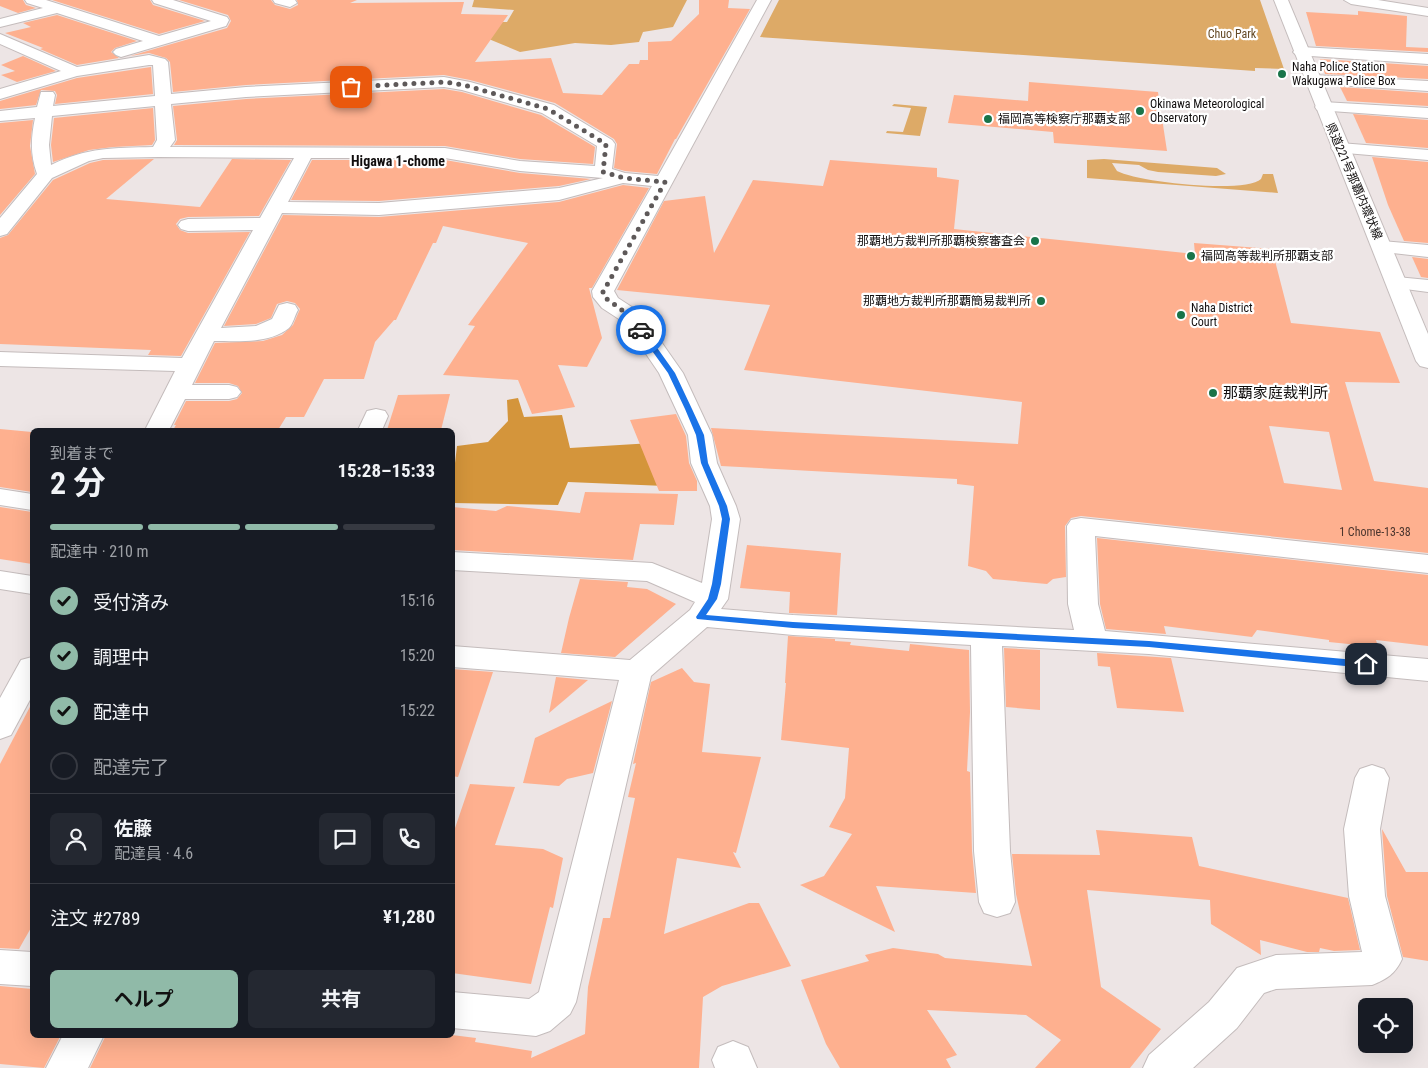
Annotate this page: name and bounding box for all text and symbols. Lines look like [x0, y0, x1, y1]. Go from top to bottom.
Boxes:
park label: Chuo Park [1208, 27, 1257, 41]
place label: Naha Police Station Wakugawa Police Box [1292, 60, 1396, 88]
pin [330, 66, 372, 108]
marker: Naha Police Station Wakugawa Police Box [1276, 68, 1288, 80]
icon: bag [337, 73, 365, 101]
place label: Okinawa Meteorological Observatory [1150, 97, 1264, 125]
marker: Okinawa Meteorological Observatory [1134, 105, 1146, 117]
place label: 福岡高等検察庁那覇支部 [998, 112, 1130, 126]
marker: 福岡高等検察庁那覇支部 [982, 113, 994, 125]
street label: 県道221号那覇内環状線 [1323, 120, 1385, 242]
district label: Higawa 1-chome [351, 153, 445, 169]
place label: 那覇地方裁判所那覇検察審査会 [857, 234, 1025, 248]
marker: 那覇地方裁判所那覇検察審査会 [1029, 235, 1041, 247]
place label: 福岡高等裁判所那覇支部 [1201, 249, 1333, 263]
marker: 福岡高等裁判所那覇支部 [1185, 250, 1197, 262]
place label: 那覇地方裁判所那覇簡易裁判所 [863, 294, 1031, 308]
marker: 那覇地方裁判所那覇簡易裁判所 [1035, 295, 1047, 307]
place label: Naha District Court [1191, 301, 1253, 329]
courier [616, 305, 666, 355]
marker: Naha District Court [1175, 309, 1187, 321]
icon: car [627, 316, 655, 344]
place label: 那覇家庭裁判所 [1223, 384, 1328, 402]
marker: 那覇家庭裁判所 [1207, 387, 1219, 399]
text: 到着まで [50, 444, 114, 463]
text: 15:28–15:33 [337, 459, 435, 482]
text: 2 分 [50, 464, 106, 502]
house number: 1 Chome-13-38 [1339, 525, 1411, 539]
text: 配達中 · 210 m [50, 542, 149, 561]
icon: check [50, 587, 78, 615]
text: 受付済み [93, 591, 169, 614]
text: 15:16 [400, 591, 435, 610]
icon: check [50, 642, 78, 670]
pin [1345, 643, 1387, 685]
text: 調理中 [93, 646, 150, 669]
text: 15:20 [400, 646, 435, 665]
icon: home [1352, 650, 1380, 678]
icon: check [50, 697, 78, 725]
text: 配達中 [93, 701, 150, 724]
text: 15:22 [400, 701, 435, 720]
text: 配達完了 [93, 756, 169, 779]
button: person [50, 813, 102, 865]
button: chat [319, 813, 371, 865]
button: phone [383, 813, 435, 865]
text: 佐藤 [114, 817, 152, 840]
text: 配達員 · 4.6 [114, 844, 193, 863]
text: ¥1,280 [383, 905, 435, 928]
text: 注文 #2789 [50, 907, 140, 930]
button: ヘルプ [50, 970, 238, 1028]
button: 共有 [248, 970, 435, 1028]
map controls [1358, 998, 1413, 1053]
button: locate [1358, 998, 1413, 1053]

